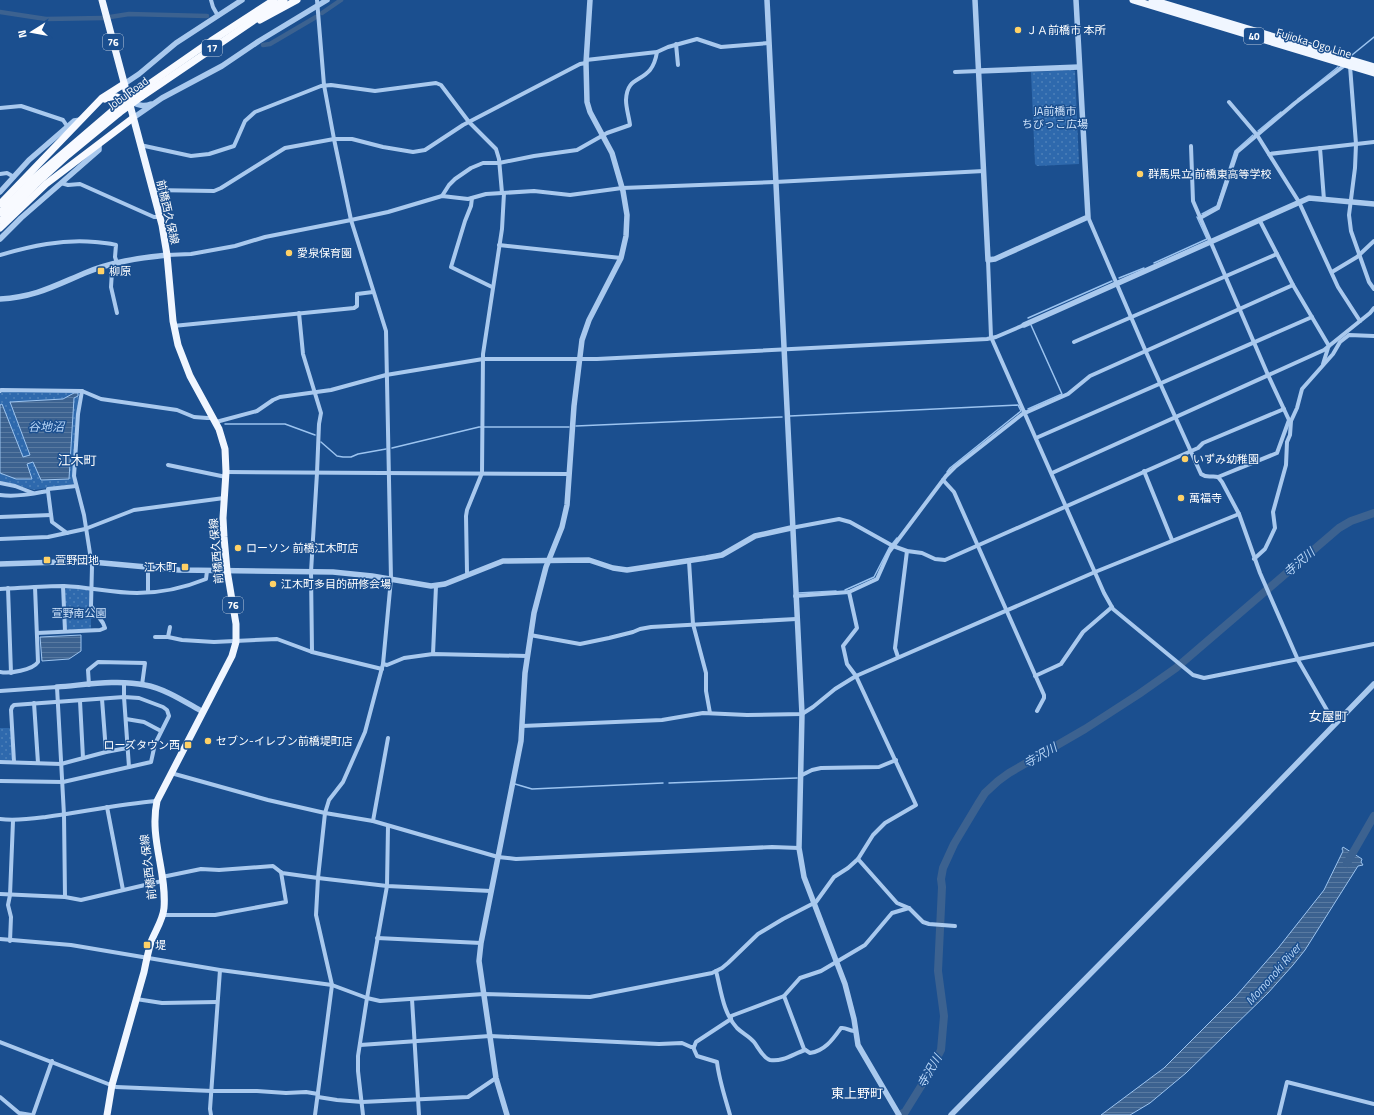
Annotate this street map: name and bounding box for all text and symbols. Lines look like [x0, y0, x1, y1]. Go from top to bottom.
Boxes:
north arrow [12, 12, 52, 52]
place label: ＪＡ前橋市 本所 [1026, 22, 1106, 38]
street label: Fujioka-Ogo Line [1274, 24, 1354, 62]
marker: ＪＡ前橋市 本所 [1013, 25, 1023, 35]
road number: 40 [1244, 28, 1264, 44]
text: N [14, 29, 31, 39]
road number: 76 [103, 34, 123, 50]
road number: 17 [202, 40, 222, 56]
street label: Jobu Road [104, 73, 152, 113]
park label: JA前橋市 ちびっこ広場 [1022, 103, 1088, 132]
place label: 群馬県立 前橋東高等学校 [1148, 166, 1271, 182]
marker: 群馬県立 前橋東高等学校 [1135, 169, 1145, 179]
street label: 前橋西久保線 [153, 178, 183, 246]
place label: 愛泉保育園 [297, 245, 352, 261]
marker: 愛泉保育園 [284, 248, 294, 258]
place label: 柳原 [109, 263, 131, 279]
marker: 柳原 [96, 266, 106, 276]
water label: 谷地沼 [28, 417, 66, 436]
district label: 江木町 [57, 450, 97, 470]
place label: いずみ幼稚園 [1193, 451, 1259, 467]
marker: いずみ幼稚園 [1180, 454, 1190, 464]
place label: 萬福寺 [1189, 490, 1222, 506]
marker: 萬福寺 [1176, 493, 1186, 503]
street label: 前橋西久保線 [205, 517, 227, 585]
place label: ローソン 前橋江木町店 [246, 540, 358, 556]
water label: 寺沢川 [1279, 542, 1320, 581]
marker: ローソン 前橋江木町店 [233, 543, 243, 553]
place label: 萱野団地 [55, 552, 99, 568]
marker: 萱野団地 [42, 555, 52, 565]
place label: 江木町 [144, 559, 177, 575]
marker: 江木町 [180, 562, 190, 572]
place label: 江木町多目的研修会場 [281, 576, 391, 592]
marker: 江木町多目的研修会場 [268, 579, 278, 589]
road number: 76 [223, 597, 243, 613]
park label: 萱野南公園 [52, 605, 107, 621]
district label: 女屋町 [1308, 706, 1348, 726]
place label: セブン-イレブン前橋堤町店 [216, 733, 353, 749]
marker: セブン-イレブン前橋堤町店 [203, 736, 213, 746]
place label: ローズタウン西 [104, 737, 180, 753]
water label: 寺沢川 [1020, 737, 1062, 772]
marker: ローズタウン西 [183, 740, 193, 750]
street label: 前橋西久保線 [136, 833, 160, 901]
place label: 堤 [155, 937, 166, 953]
water label: Momonoki River [1241, 937, 1307, 1009]
marker: 堤 [142, 940, 152, 950]
water label: 寺沢川 [912, 1049, 947, 1091]
district label: 東上野町 [831, 1083, 883, 1103]

